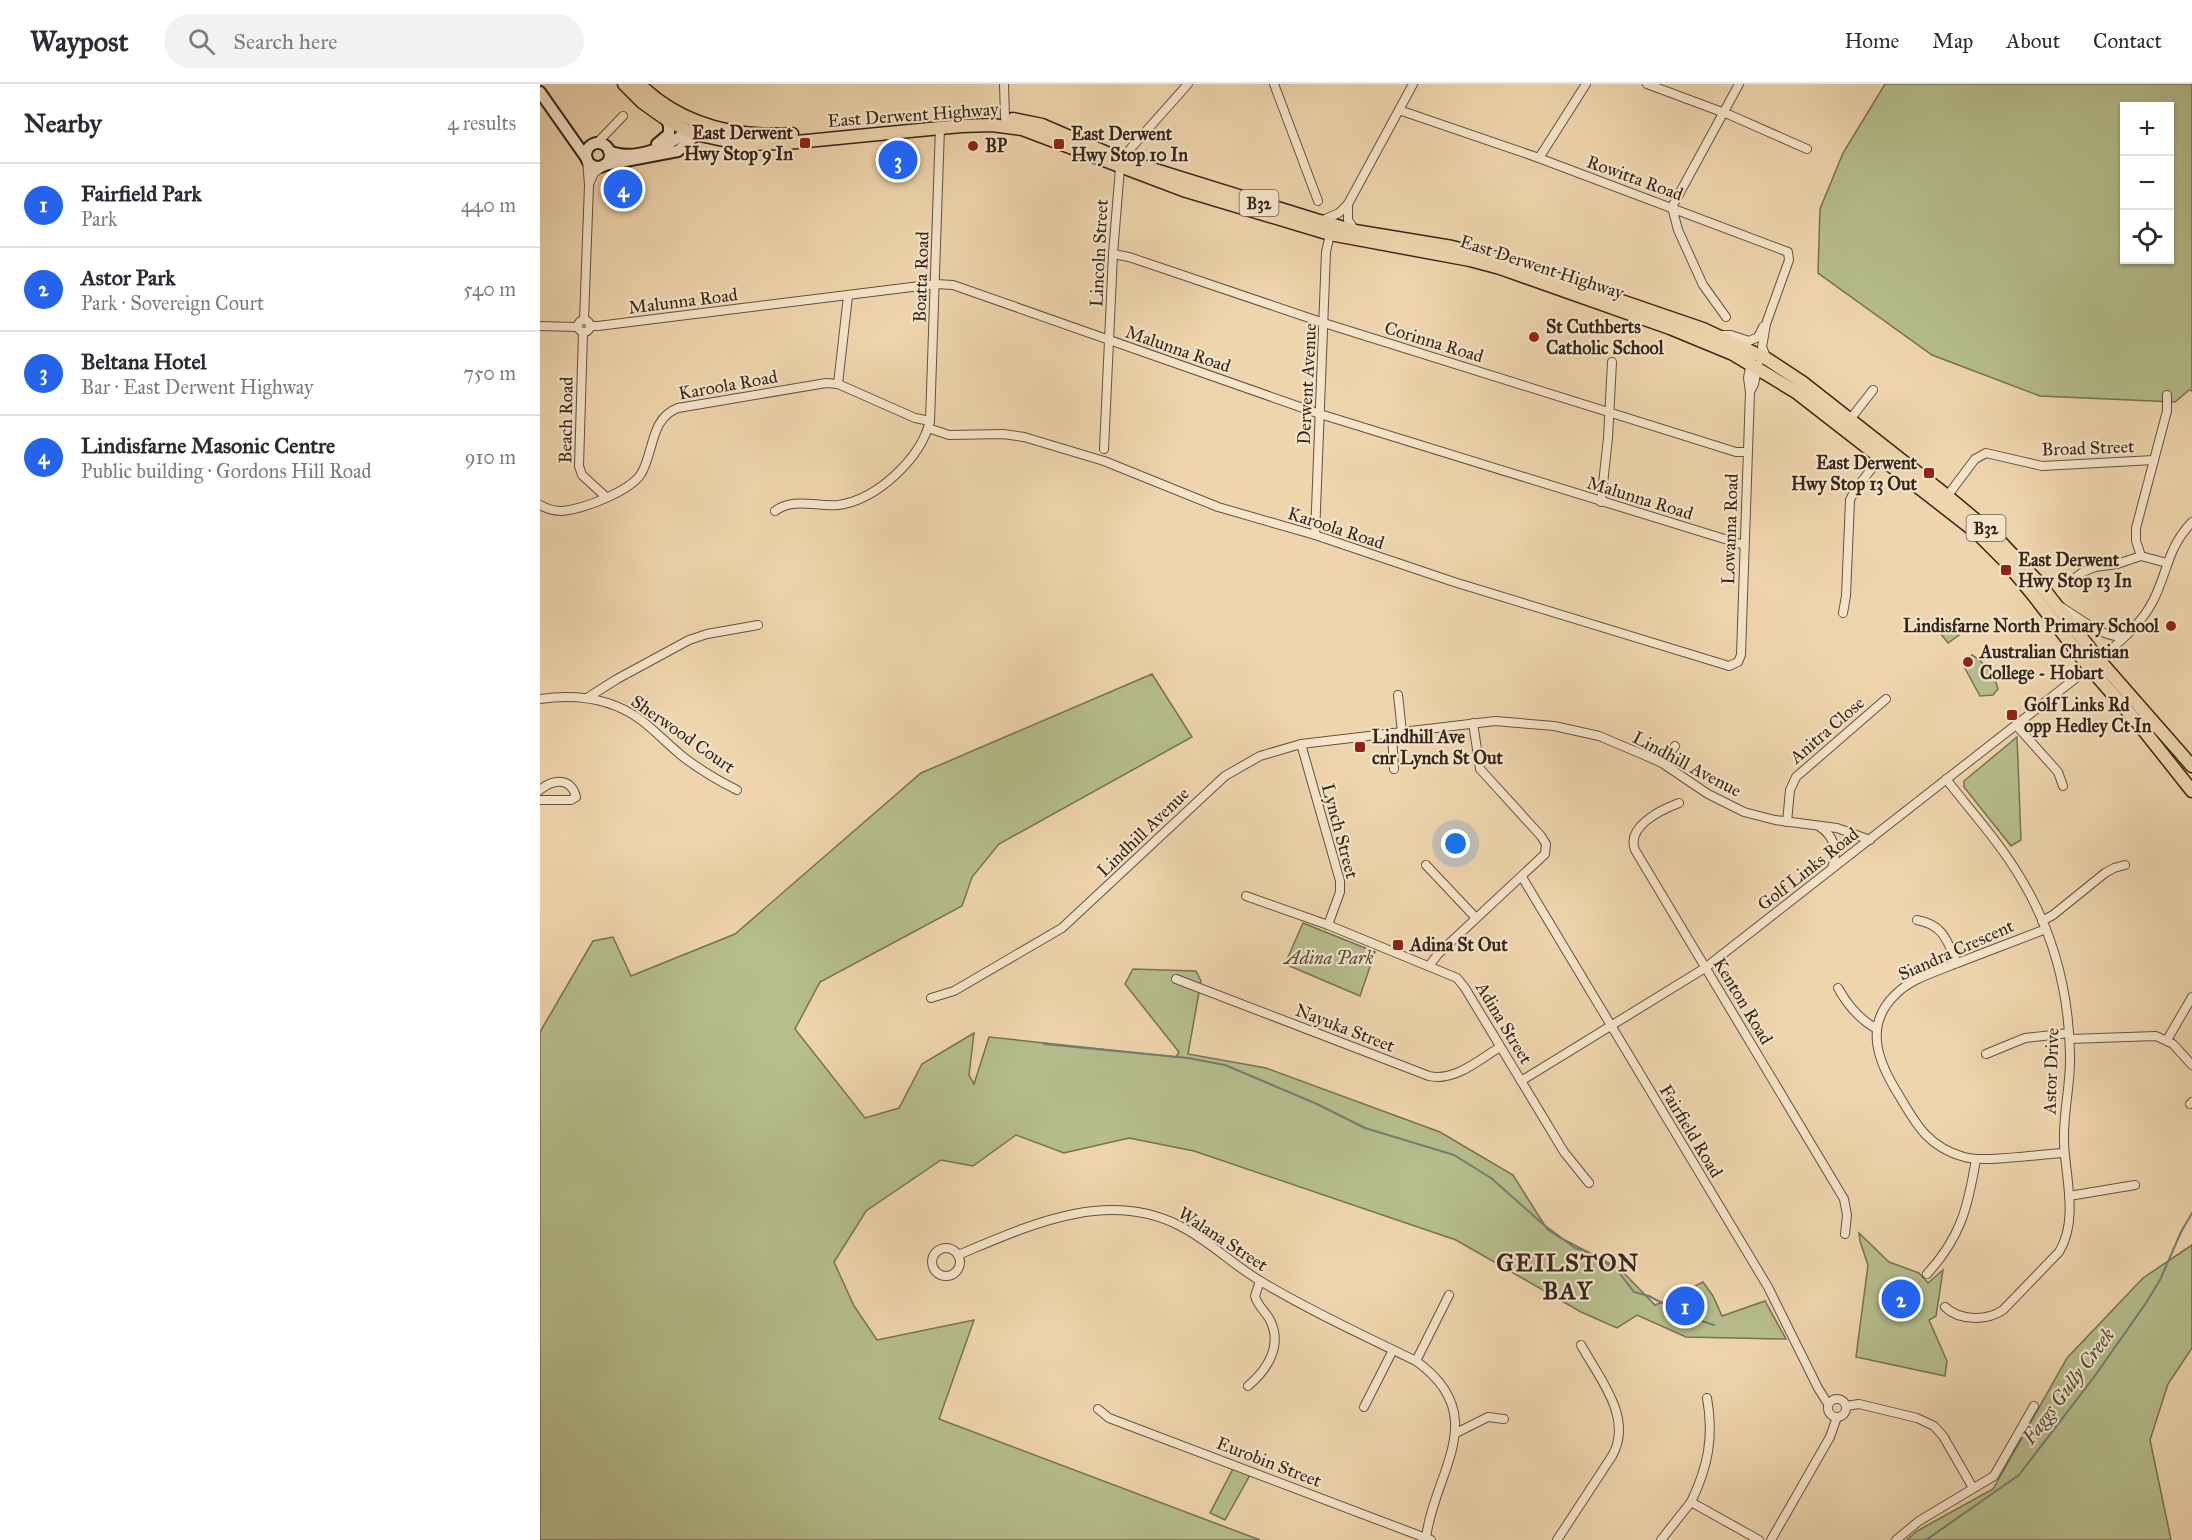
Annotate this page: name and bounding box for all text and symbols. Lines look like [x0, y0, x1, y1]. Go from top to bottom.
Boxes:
search box [164, 14, 584, 68]
text: Waypost [30, 24, 128, 59]
icon: search [185, 25, 218, 58]
text: Search here [233, 28, 337, 55]
text: Home [1844, 28, 1899, 54]
text: Map [1932, 28, 1973, 54]
text: About [2006, 28, 2060, 54]
text: Contact [2093, 28, 2162, 54]
street label: East Derwent Highway [827, 98, 1000, 133]
map controls [2120, 102, 2174, 264]
button: + [2120, 102, 2174, 156]
text: Nearby [24, 107, 102, 139]
text: 4 results [447, 111, 516, 135]
place label: East Derwent Hwy Stop 9 In [684, 122, 794, 166]
place label: East Derwent Hwy Stop 10 In [1071, 123, 1188, 167]
place label: BP [985, 135, 1008, 157]
marker: East Derwent Hwy Stop 9 In [798, 136, 812, 150]
marker: East Derwent Hwy Stop 10 In [1052, 137, 1066, 151]
pin: 3 [878, 138, 918, 182]
marker: BP [966, 139, 980, 153]
street label: Rowitta Road [1584, 150, 1686, 206]
button: − [2120, 156, 2174, 210]
pin: 4 [604, 166, 643, 212]
text: Fairfield Park [81, 180, 202, 207]
road number: B32 [1240, 190, 1278, 216]
text: 1 [40, 193, 47, 217]
text: 440 m [461, 193, 516, 217]
street label: Lincoln Street [1085, 198, 1113, 307]
text: Park [81, 207, 117, 231]
button: locate [2120, 210, 2174, 264]
street label: East Derwent Highway [1457, 230, 1627, 305]
street label: Boatta Road [908, 231, 934, 323]
text: Astor Park [81, 264, 176, 291]
text: 2 [39, 277, 48, 301]
text: 540 m [463, 277, 516, 301]
street label: Malunna Road [627, 283, 739, 319]
text: Park · Sovereign Court [81, 291, 264, 315]
place label: St Cuthberts Catholic School [1546, 316, 1665, 359]
street label: Corinna Road [1382, 317, 1486, 367]
street label: Malunna Road [1122, 321, 1234, 377]
street label: Derwent Avenue [1293, 323, 1321, 445]
marker: St Cuthberts Catholic School [1527, 330, 1541, 344]
text: Beltana Hotel [81, 348, 207, 375]
text: 3 [40, 361, 48, 385]
text: 750 m [463, 361, 516, 385]
street label: Karoola Road [677, 365, 779, 405]
text: Bar · East Derwent Highway [81, 375, 313, 399]
street label: Beach Road [554, 376, 578, 464]
text: Lindisfarne Masonic Centre [81, 432, 335, 459]
street label: Broad Street [2041, 435, 2135, 461]
text: 4 [38, 445, 49, 469]
text: 910 m [465, 445, 516, 469]
place label: East Derwent Hwy Stop 13 Out [1791, 452, 1918, 496]
text: Public building · Gordons Hill Road [81, 459, 372, 483]
marker: East Derwent Hwy Stop 13 Out [1922, 466, 1936, 480]
street label: Malunna Road [1584, 471, 1696, 525]
street label: Lowanna Road [1717, 473, 1743, 585]
street label: Karoola Road [1285, 502, 1387, 554]
road number: B32 [1966, 515, 2006, 541]
place label: East Derwent Hwy Stop 13 In [2018, 549, 2132, 593]
marker: East Derwent Hwy Stop 13 In [1999, 563, 2013, 577]
place label: Lindisfarne North Primary School [1903, 615, 2160, 638]
marker: Lindisfarne North Primary School [2164, 619, 2178, 633]
place label: Australian Christian College - Hobart [1979, 641, 2129, 685]
marker: Australian Christian College - Hobart [1961, 655, 1975, 669]
street label: Sherwood Court [627, 690, 740, 778]
street label: Anitra Close [1784, 692, 1869, 769]
place label: Golf Links Rd opp Hedley Ct In [2024, 694, 2152, 738]
marker: Golf Links Rd opp Hedley Ct In [2005, 708, 2019, 722]
place label: Lindhill Ave cnr Lynch St Out [1372, 726, 1504, 770]
street label: Lindhill Avenue [1629, 726, 1745, 802]
marker: Lindhill Ave cnr Lynch St Out [1353, 740, 1367, 754]
street label: Lynch Street [1317, 781, 1363, 882]
street label: Lindhill Avenue [1092, 783, 1194, 881]
street label: Golf Links Road [1753, 823, 1863, 915]
your location [1441, 829, 1470, 858]
street label: Siandra Crescent [1895, 914, 2018, 985]
place label: Adina St Out [1409, 934, 1508, 956]
marker: Adina St Out [1391, 938, 1405, 952]
park label: Adina Park [1282, 947, 1374, 969]
street label: Kenton Road [1709, 954, 1777, 1048]
street label: Adina Street [1470, 977, 1537, 1069]
street label: Nayuka Street [1292, 999, 1398, 1057]
street label: Astor Drive [2038, 1027, 2064, 1116]
street label: Fairfield Road [1655, 1080, 1727, 1182]
street label: Walana Street [1174, 1202, 1272, 1276]
district label: GEILSTON BAY [1496, 1248, 1640, 1306]
pin: 2 [1882, 1276, 1920, 1322]
pin: 1 [1666, 1284, 1704, 1328]
water label: Faggs Gully Creek [2016, 1323, 2119, 1449]
street label: Eurobin Street [1214, 1432, 1325, 1492]

